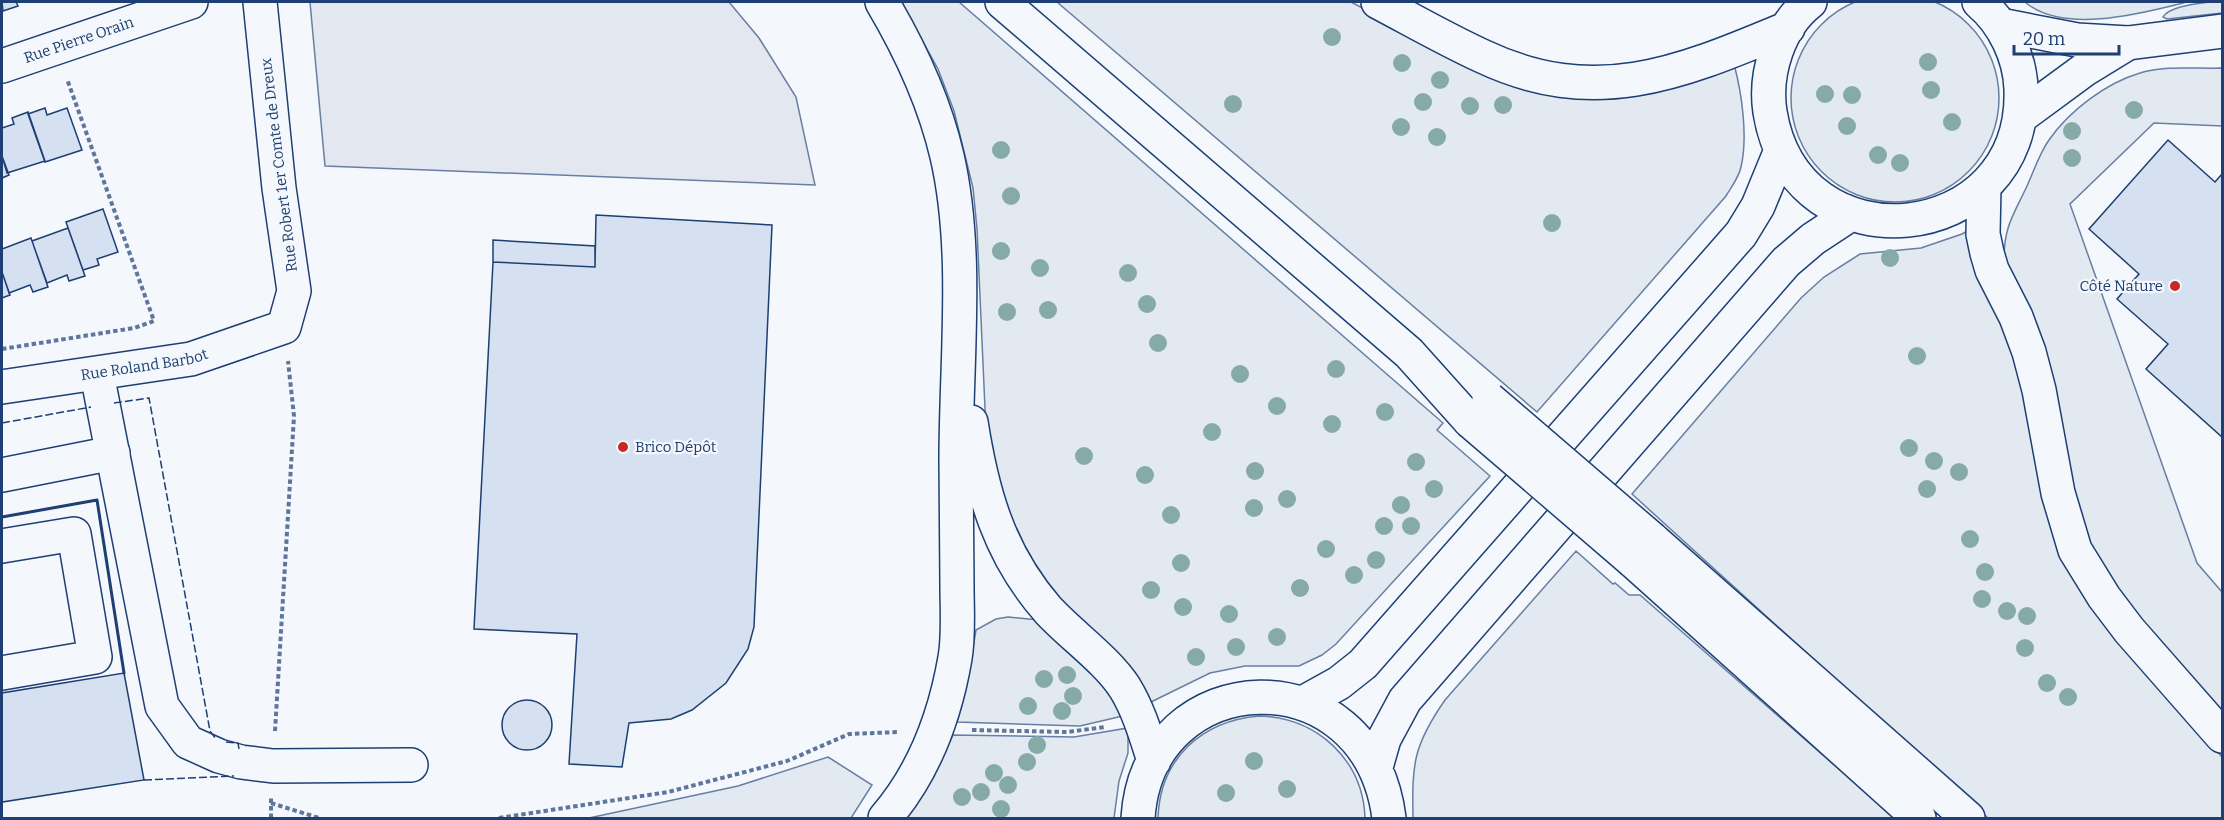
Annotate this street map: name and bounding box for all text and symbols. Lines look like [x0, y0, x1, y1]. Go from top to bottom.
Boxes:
street label: Rue Pierre Orain [21, 13, 137, 67]
scale bar [2014, 18, 2119, 56]
text: 20 m [2023, 28, 2065, 50]
street label: Rue Robert 1er Comte de Dreux [257, 56, 301, 273]
place label: Côté Nature [2080, 277, 2163, 295]
marker: Côté Nature [2168, 279, 2182, 293]
street label: Rue Roland Barbot [79, 345, 211, 384]
place label: Brico Dépôt [635, 438, 717, 456]
marker: Brico Dépôt [616, 440, 630, 454]

